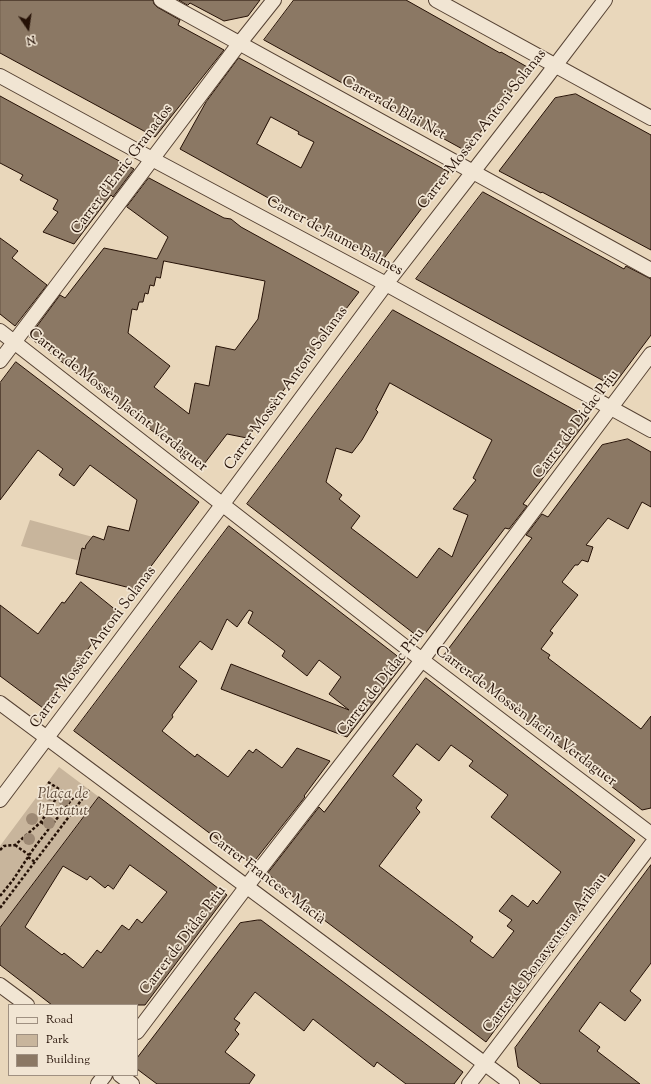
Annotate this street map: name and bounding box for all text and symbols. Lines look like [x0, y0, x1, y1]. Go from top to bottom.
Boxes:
north arrow [8, 8, 48, 48]
text: N [25, 31, 37, 48]
street label: Carrer Mossèn Antoni Solanas [415, 46, 551, 214]
street label: Carrer de Blai Net [338, 73, 448, 145]
street label: Carrer d'Enric Granados [68, 101, 178, 239]
street label: Carrer de Jaume Balmes [263, 193, 405, 281]
street label: Carrer Mossèn Antoni Solanas [221, 303, 353, 475]
street label: Carrer de Mossèn Jacint Verdaguer [24, 325, 210, 477]
street label: Carrer de Dídac Priu [530, 367, 624, 483]
street label: Carrer Mossèn Antoni Solanas [27, 563, 161, 733]
street label: Carrer de Dídac Priu [334, 625, 430, 741]
street label: Carrer de Mossèn Jacint Verdaguer [431, 643, 619, 791]
park label: Plaça de l'Estatut [38, 786, 88, 821]
street label: Carrer Francesc Macià [203, 829, 329, 929]
street label: Carrer de Bonaventura Aribau [480, 871, 612, 1037]
street label: Carrer de Dídac Priu [137, 883, 231, 999]
legend [8, 1004, 138, 1076]
text: Road [46, 1011, 73, 1029]
text: Park [46, 1031, 69, 1049]
text: Building [46, 1051, 90, 1069]

